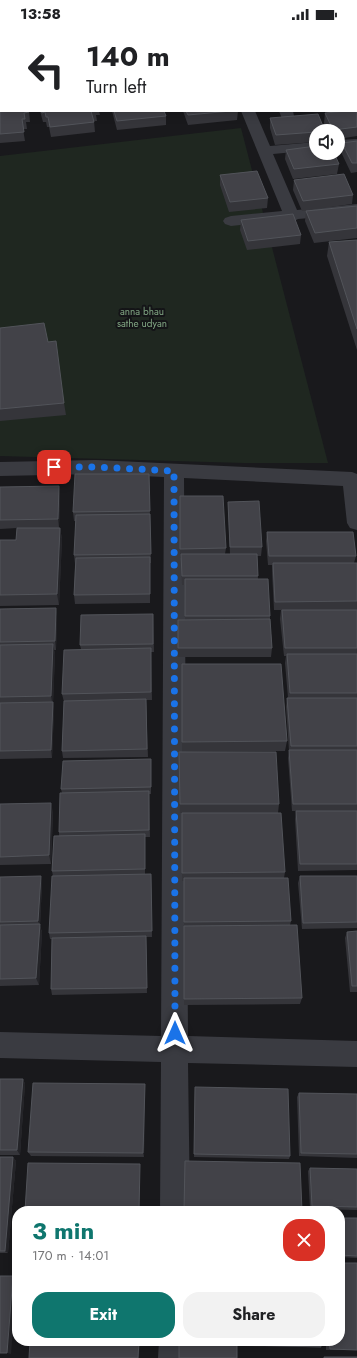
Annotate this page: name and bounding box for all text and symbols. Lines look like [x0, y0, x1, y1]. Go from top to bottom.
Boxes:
text: 13:58 [20, 3, 61, 25]
text: 140 m [86, 36, 170, 77]
icon: left [20, 44, 72, 96]
text: Turn left [86, 74, 146, 100]
map controls [309, 124, 345, 160]
button: sound [309, 124, 345, 160]
park label: anna bhau sathe udyan [117, 304, 167, 331]
pin [37, 450, 71, 484]
icon: arrive [43, 456, 65, 478]
position arrow [154, 1012, 196, 1054]
text: 3 min [32, 1213, 94, 1248]
button: close [283, 1219, 325, 1261]
text: 170 m · 14:01 [32, 1246, 109, 1265]
button: Exit [32, 1292, 175, 1338]
button: Share [183, 1292, 325, 1338]

